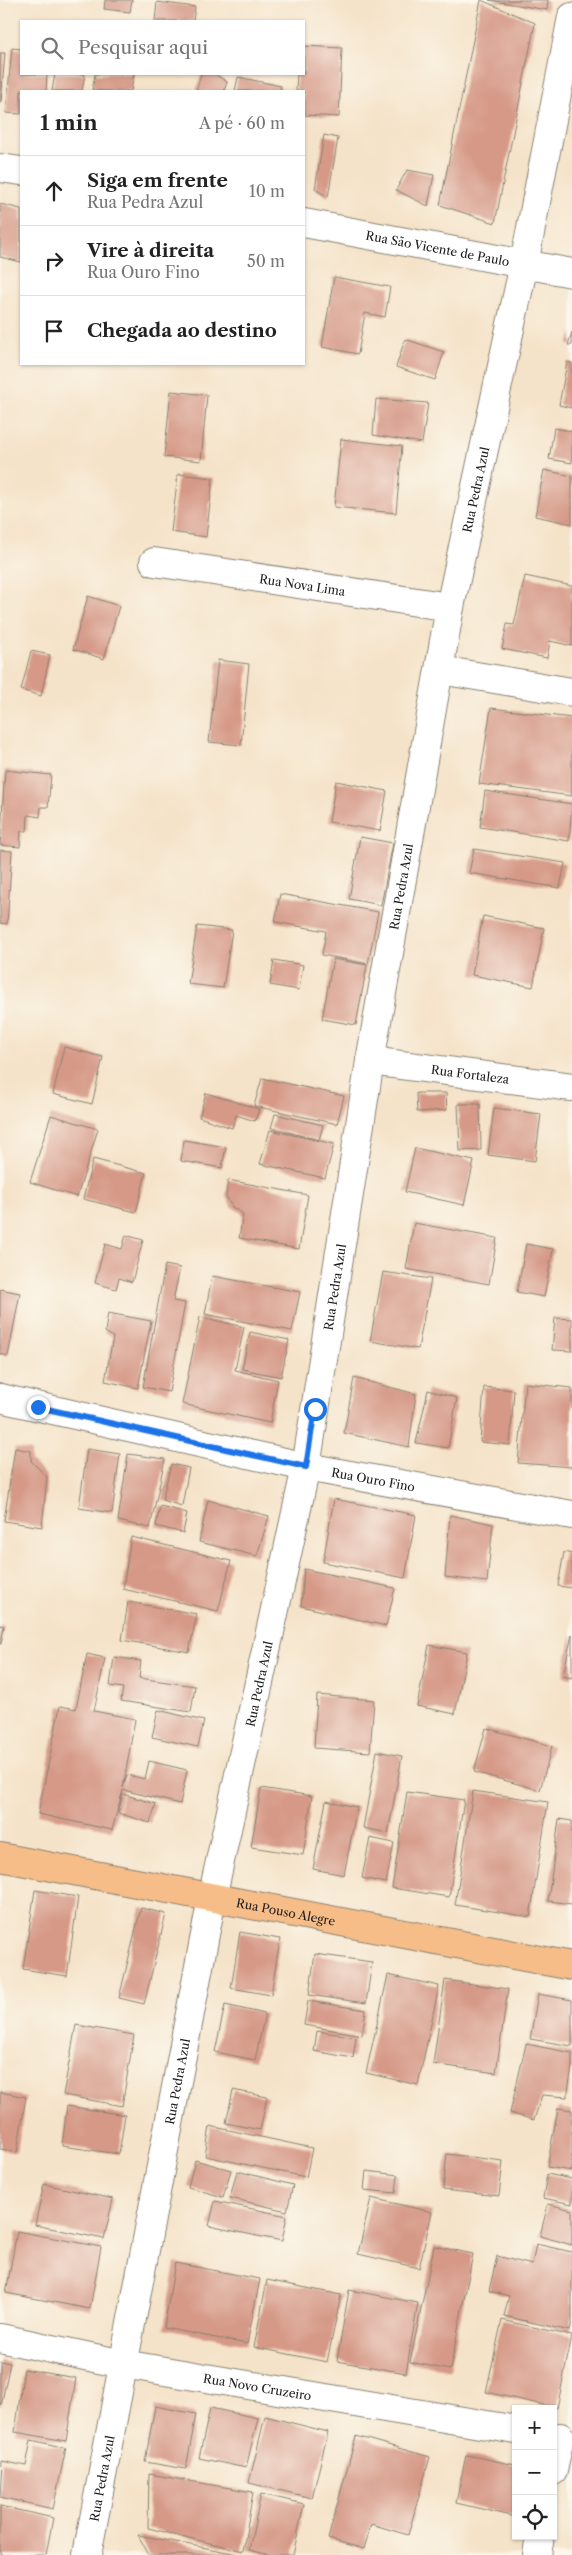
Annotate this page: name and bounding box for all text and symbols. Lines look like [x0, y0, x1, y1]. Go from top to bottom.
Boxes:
search box [20, 20, 305, 75]
icon: search [38, 34, 66, 62]
text: Pesquisar aqui [78, 36, 208, 59]
text: 1 min [40, 110, 98, 135]
text: A pé · 60 m [199, 113, 285, 133]
text: Siga em frente [87, 169, 228, 192]
icon: ahead [40, 177, 68, 205]
text: 10 m [249, 181, 285, 201]
text: Rua Pedra Azul [87, 192, 203, 212]
street label: Rua São Vicente de Paulo [365, 227, 511, 269]
text: Vire à direita [87, 239, 214, 262]
icon: right [40, 247, 68, 275]
text: 50 m [247, 251, 285, 271]
text: Rua Ouro Fino [87, 262, 200, 282]
icon: arrive [40, 317, 68, 345]
text: Chegada ao destino [87, 319, 277, 342]
street label: Rua Pedra Azul [459, 445, 492, 534]
street label: Rua Nova Lima [258, 571, 347, 599]
street label: Rua Pedra Azul [386, 842, 416, 931]
street label: Rua Fortaleza [430, 1061, 511, 1086]
street label: Rua Pedra Azul [320, 1242, 349, 1331]
route end [27, 1396, 50, 1419]
route start [304, 1398, 327, 1421]
street label: Rua Ouro Fino [330, 1464, 416, 1494]
street label: Rua Pedra Azul [242, 1639, 275, 1728]
street label: Rua Pouso Alegre [235, 1895, 337, 1928]
street label: Rua Pedra Azul [162, 2037, 193, 2126]
street label: Rua Novo Cruzeiro [202, 2370, 313, 2403]
map controls [512, 2405, 557, 2540]
button: + [512, 2405, 557, 2450]
street label: Rua Pedra Azul [86, 2434, 117, 2523]
button: − [512, 2450, 557, 2495]
button: locate [512, 2495, 557, 2540]

